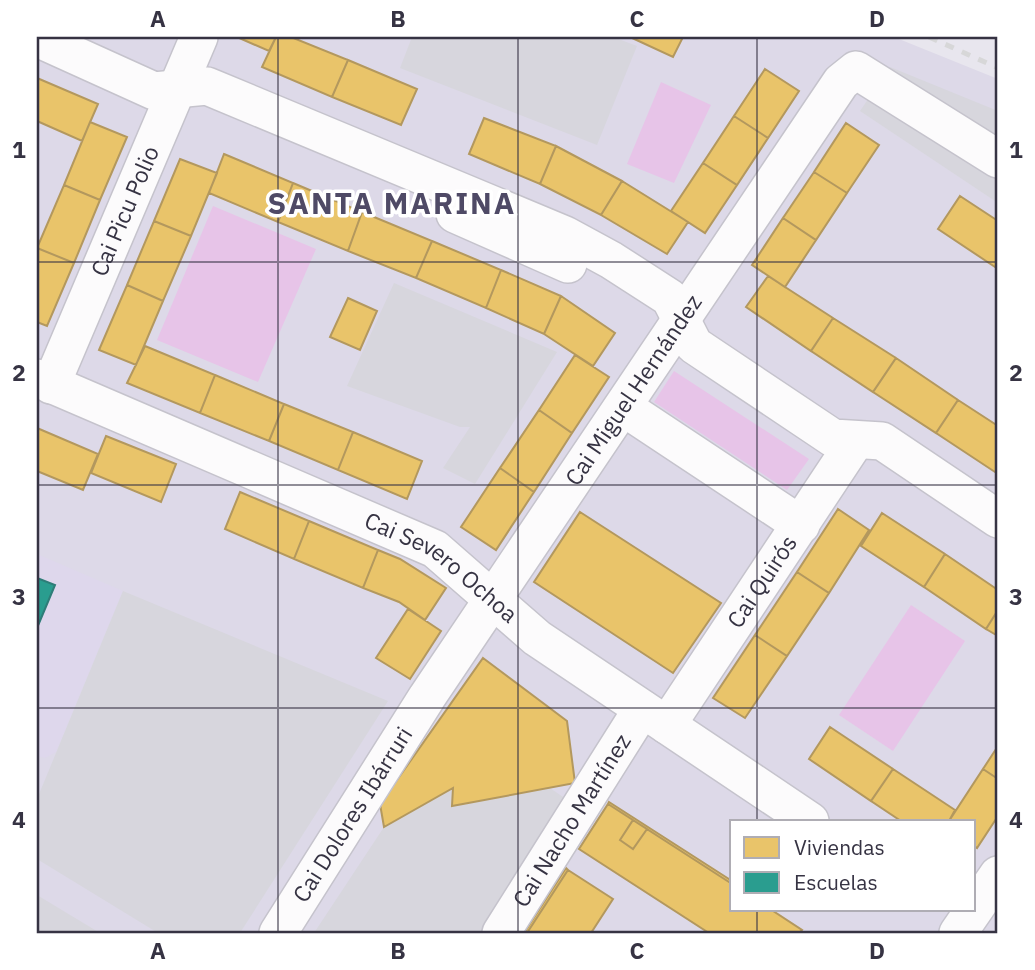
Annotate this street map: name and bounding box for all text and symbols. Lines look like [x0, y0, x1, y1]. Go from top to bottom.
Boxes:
text: A [150, 3, 166, 33]
text: B [390, 3, 406, 33]
text: C [630, 3, 645, 33]
text: D [869, 3, 885, 33]
text: 1 [12, 134, 26, 164]
text: 1 [1009, 134, 1023, 164]
street label: Cai Picu Polio [83, 141, 165, 280]
district label: SANTA MARINA [268, 183, 516, 222]
street label: Cai Miguel Hernández [558, 288, 708, 491]
text: 2 [12, 357, 26, 387]
text: 2 [1009, 357, 1023, 387]
street label: Cai Severo Ochoa [360, 505, 525, 629]
street label: Cai Quirós [720, 529, 803, 633]
text: 3 [12, 581, 26, 611]
text: 3 [1009, 581, 1023, 611]
street label: Cai Dolores Ibárruri [285, 721, 418, 907]
street label: Cai Nacho Martínez [505, 728, 637, 912]
text: 4 [12, 804, 26, 834]
text: 4 [1009, 804, 1023, 834]
legend [730, 820, 976, 911]
text: Viviendas [794, 833, 885, 861]
text: Escuelas [794, 868, 878, 896]
text: A [150, 935, 166, 965]
text: B [390, 935, 406, 965]
text: C [630, 935, 645, 965]
text: D [869, 935, 885, 965]

